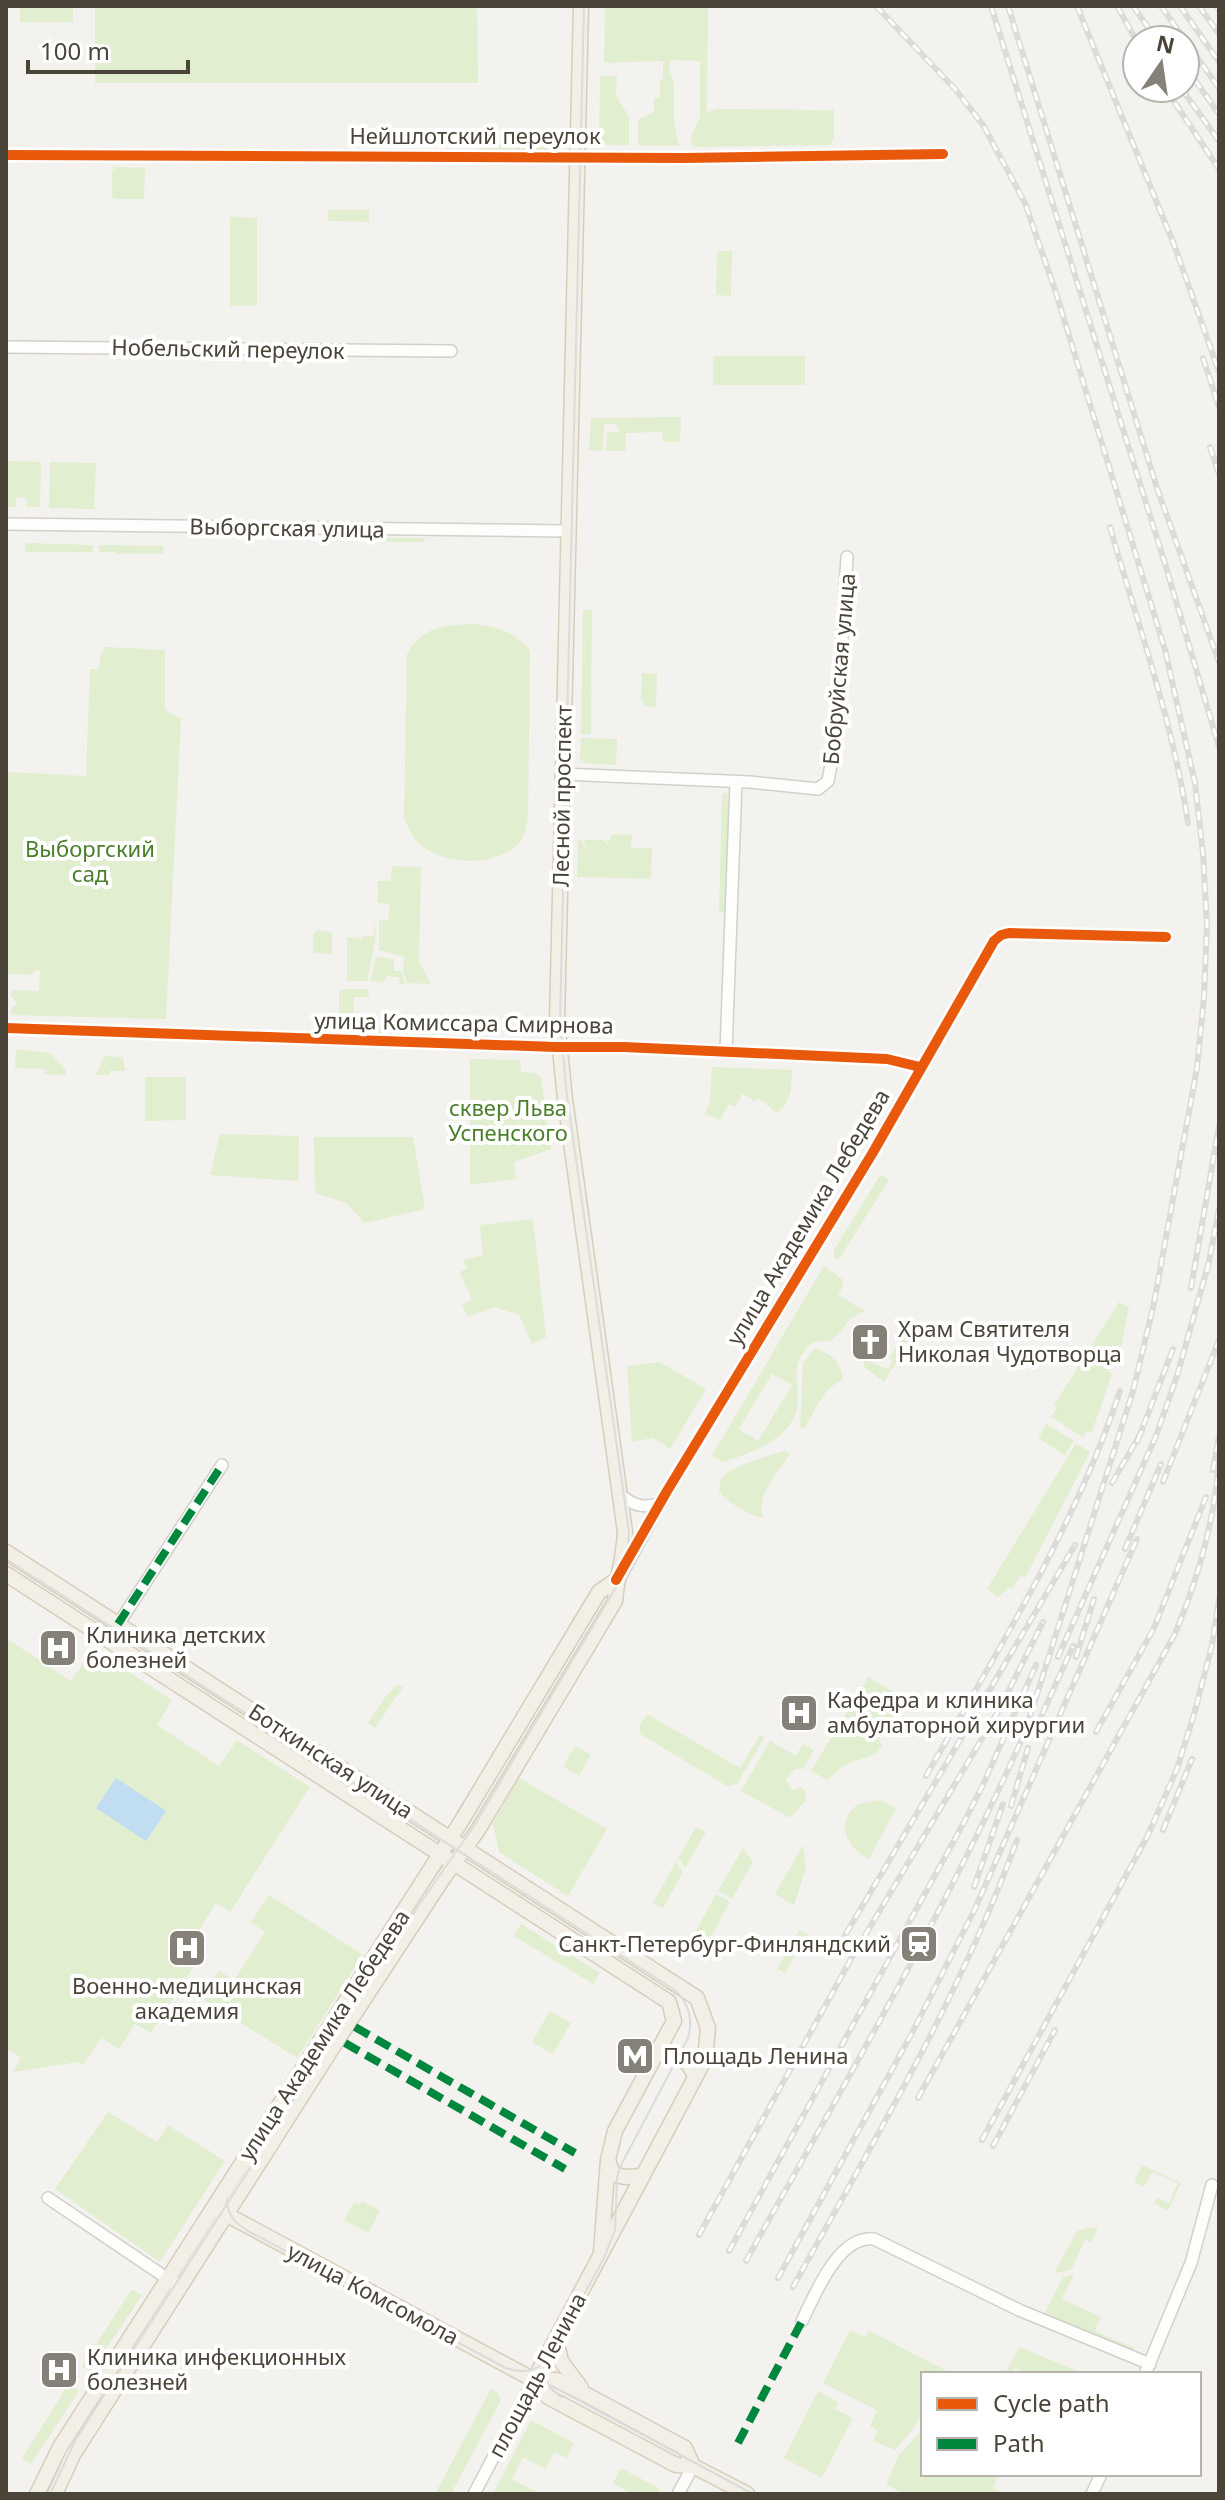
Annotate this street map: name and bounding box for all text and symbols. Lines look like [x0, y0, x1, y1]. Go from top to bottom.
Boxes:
scale bar [28, 24, 188, 74]
north arrow [1121, 24, 1201, 104]
text: N [1154, 27, 1178, 60]
text: 100 m [40, 34, 110, 67]
street label: Нейшлотский переулок [349, 120, 601, 150]
street label: Нобельский переулок [111, 331, 345, 365]
street label: Выборгская улица [189, 510, 385, 544]
street label: Бобруйская улица [815, 572, 861, 766]
street label: Лесной проспект [544, 705, 578, 887]
park label: Выборгский сад [25, 833, 155, 888]
street label: улица Комиссара Смирнова [314, 1004, 614, 1040]
street label: улица Академика Лебедева [719, 1083, 896, 1350]
park label: сквер Льва Успенского [448, 1092, 568, 1147]
place label: Храм Святителя Николая Чудотворца [898, 1313, 1122, 1368]
church icon: Храм Святителя Николая Чудотворца [849, 1321, 891, 1363]
place label: Клиника детских болезней [86, 1619, 266, 1674]
hospital icon: Клиника детских болезней [37, 1627, 79, 1669]
place label: Кафедра и клиника амбулаторной хирургии [827, 1684, 1085, 1739]
hospital icon: Кафедра и клиника амбулаторной хирургии [778, 1692, 820, 1734]
street label: Боткинская улица [243, 1696, 420, 1825]
street label: улица Академика Лебедева [231, 1903, 416, 2166]
station icon: Санкт-Петербург-Финляндский [898, 1923, 940, 1965]
hospital icon: Военно-медицинская академия [166, 1927, 208, 1969]
place label: Санкт-Петербург-Финляндский [558, 1928, 891, 1958]
place label: Военно-медицинская академия [72, 1970, 302, 2025]
metro station icon: Площадь Ленина [614, 2035, 656, 2077]
place label: Площадь Ленина [663, 2040, 849, 2070]
street label: улица Комсомола [282, 2235, 464, 2351]
street label: площадь Ленина [480, 2287, 592, 2462]
place label: Клиника инфекционных болезней [87, 2341, 347, 2396]
hospital icon: Клиника инфекционных болезней [38, 2349, 80, 2391]
legend [921, 2372, 1201, 2476]
text: Cycle path [993, 2386, 1110, 2419]
text: Path [993, 2426, 1044, 2459]

